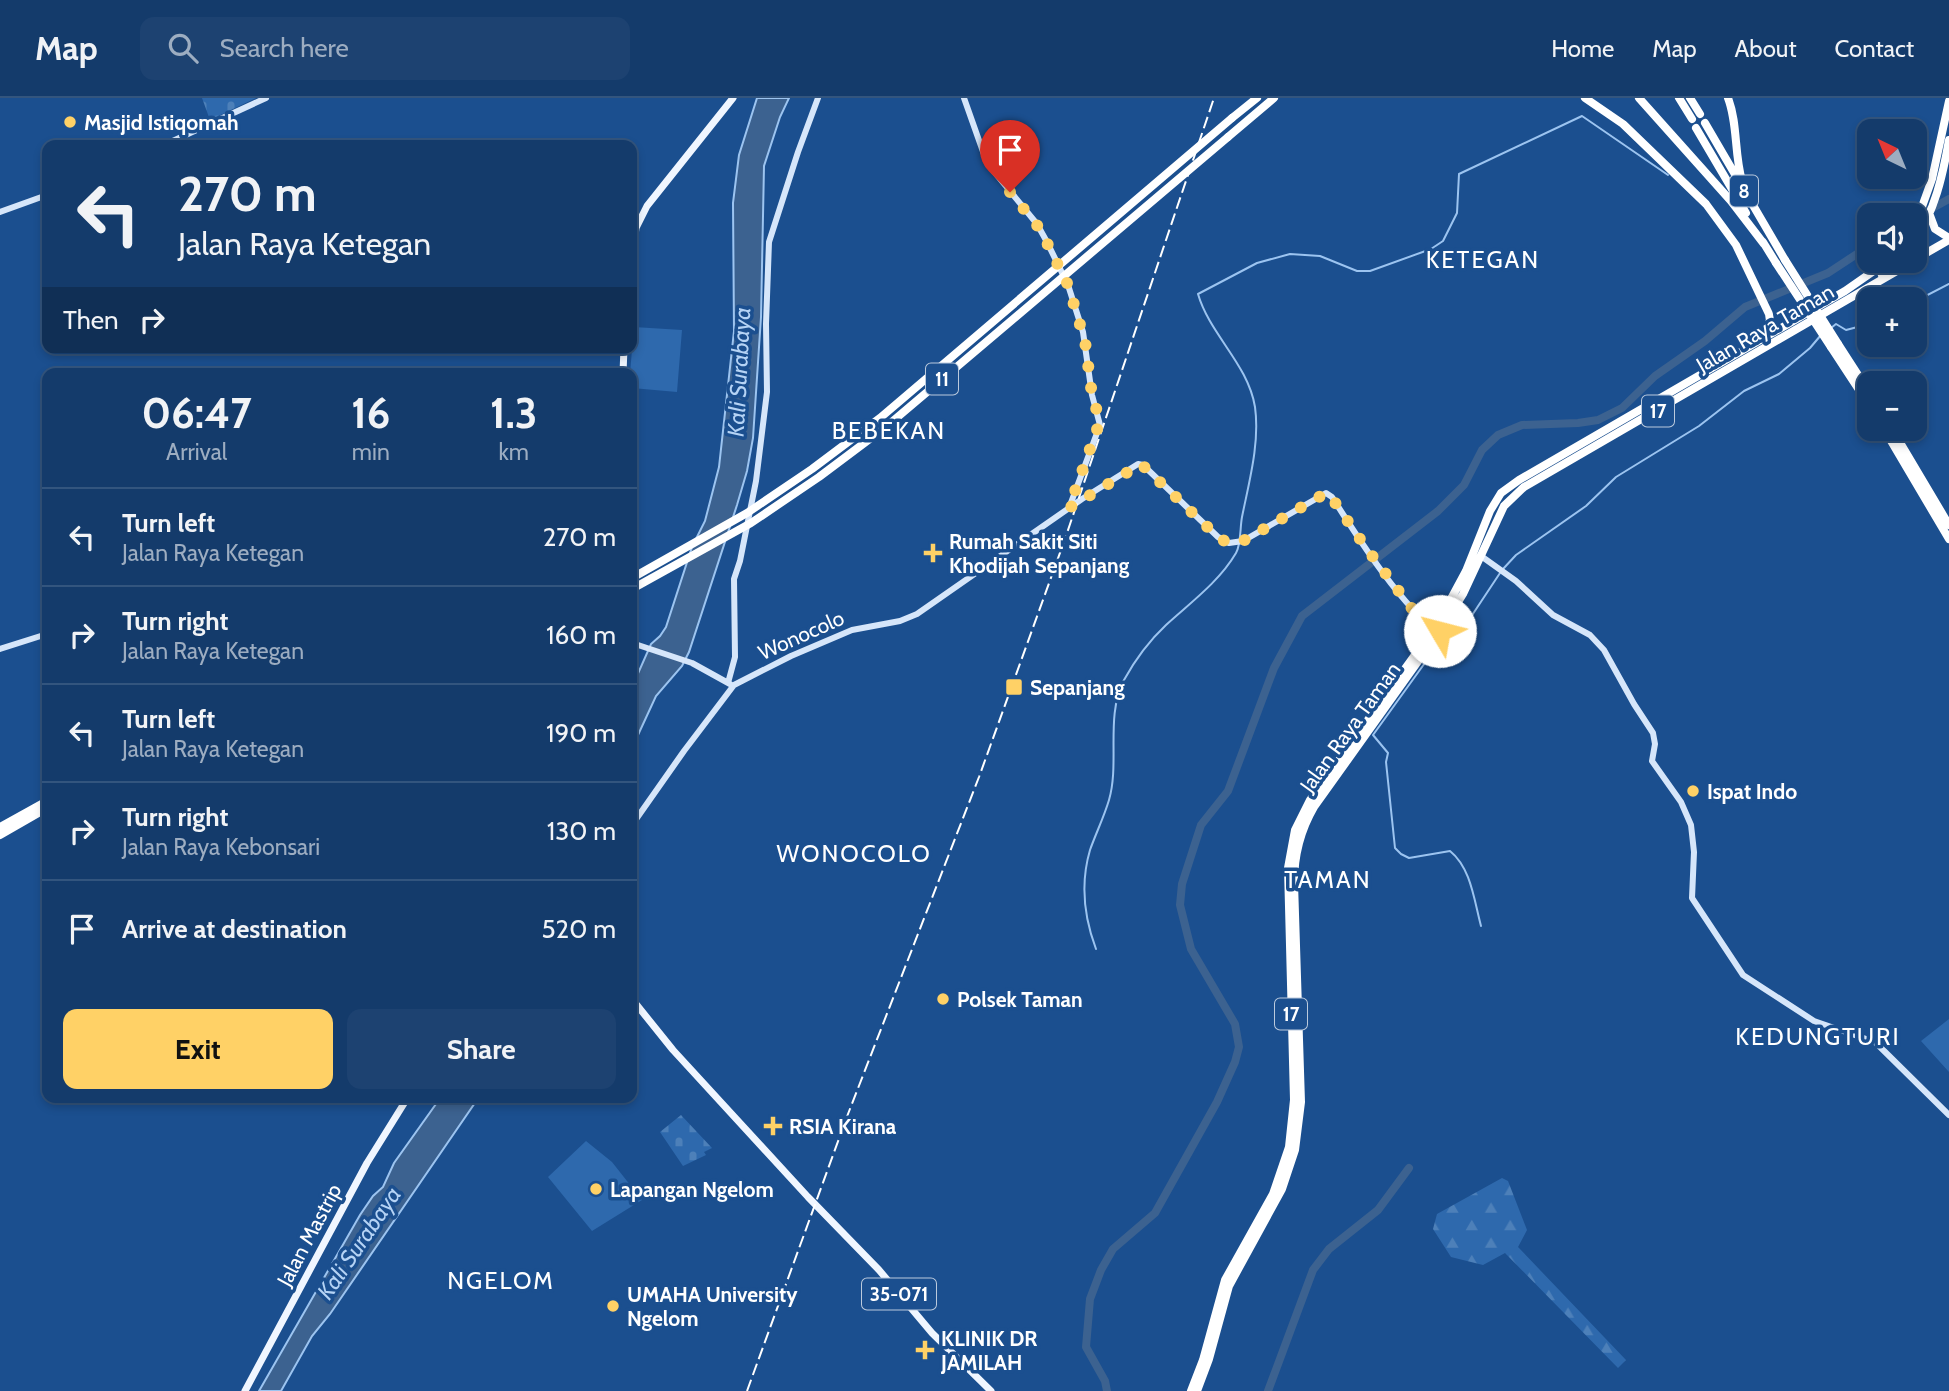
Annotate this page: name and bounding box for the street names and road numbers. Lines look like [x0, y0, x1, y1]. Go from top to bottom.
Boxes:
road number: 8 [1730, 176, 1758, 206]
street label: Jalan Raya Taman [1691, 279, 1838, 378]
road number: 11 [926, 364, 958, 394]
road number: 17 [1642, 396, 1674, 426]
street label: Wonocolo [754, 605, 848, 665]
street label: Jalan Raya Taman [1294, 657, 1406, 798]
road number: 17 [1275, 998, 1307, 1030]
street label: Jalan Mastrip [271, 1180, 346, 1291]
road number: 35-071 [862, 1278, 936, 1310]

